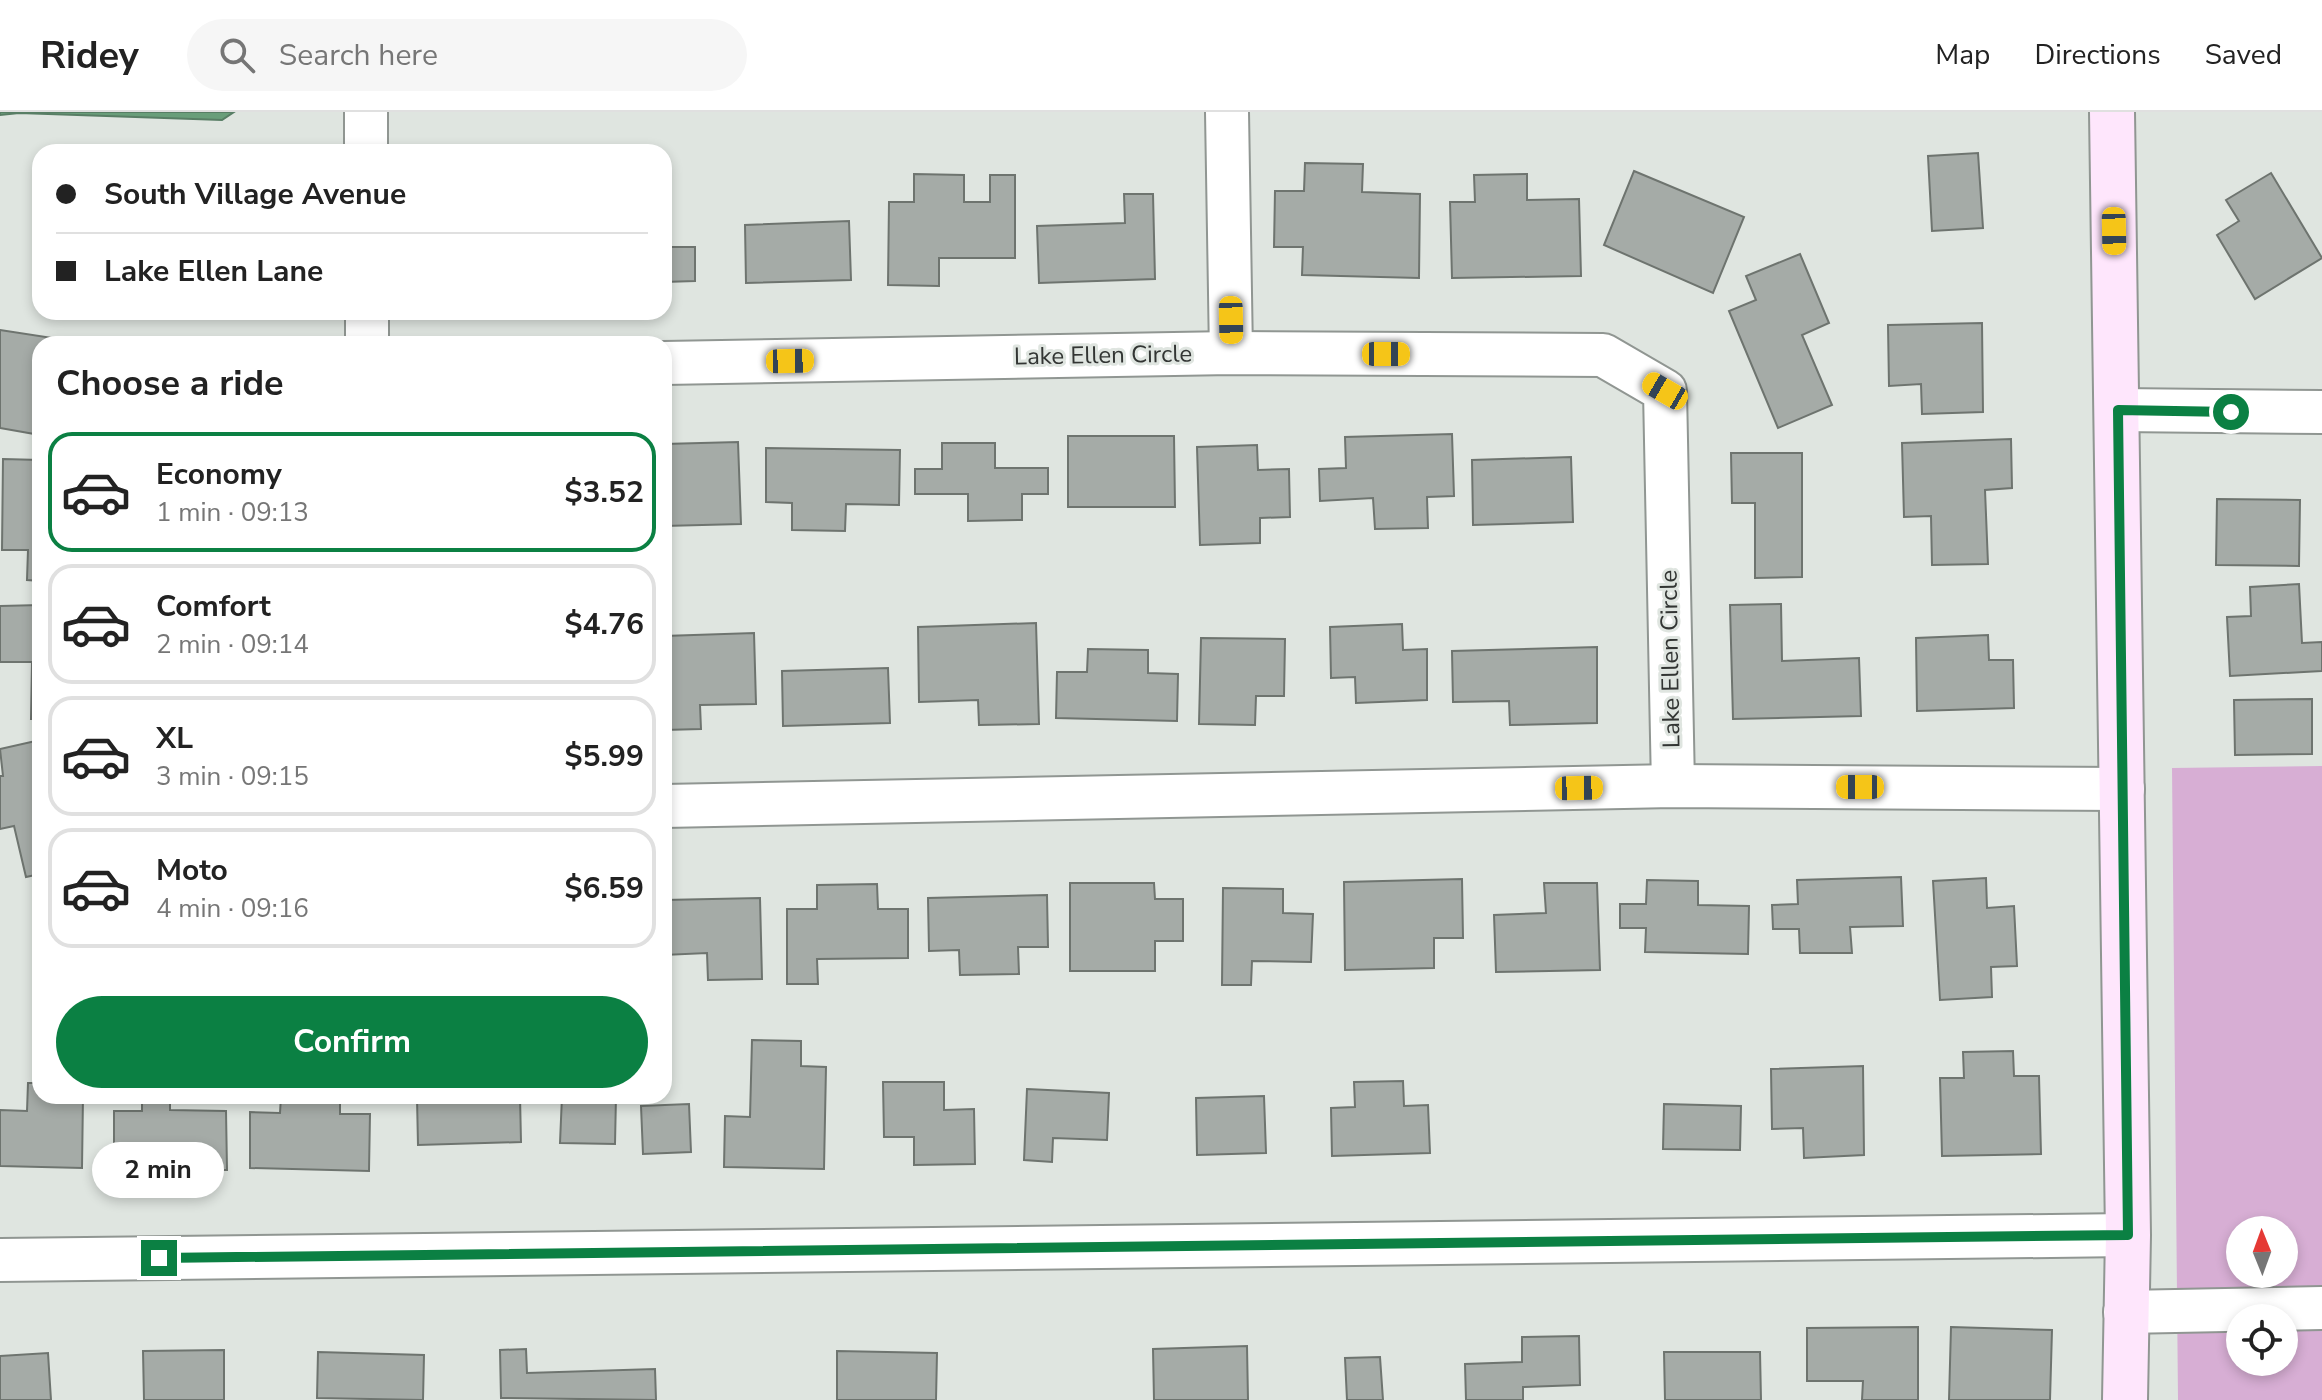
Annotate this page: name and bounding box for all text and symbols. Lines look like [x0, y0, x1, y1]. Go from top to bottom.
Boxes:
search box [187, 19, 747, 91]
text: Ridey [40, 30, 139, 81]
icon: search [215, 33, 259, 77]
text: Search here [279, 35, 438, 76]
text: Map [1935, 36, 1990, 74]
text: Directions [2034, 36, 2161, 74]
text: Saved [2205, 36, 2282, 74]
text: South Village Avenue [104, 174, 406, 215]
car [2102, 207, 2126, 255]
text: Lake Ellen Lane [104, 251, 323, 292]
car [1219, 296, 1243, 344]
street label: Lake Ellen Circle [1014, 337, 1192, 373]
car [1362, 342, 1410, 366]
car [766, 349, 814, 373]
text: Choose a ride [56, 359, 284, 408]
car [1638, 369, 1692, 413]
route start [2213, 394, 2249, 430]
text: Economy [156, 454, 282, 495]
icon: car [60, 456, 132, 528]
text: $3.52 [565, 472, 644, 513]
text: 1 min · 09:13 [156, 495, 309, 530]
street label: Lake Ellen Circle [1652, 570, 1688, 748]
text: Comfort [156, 586, 271, 627]
icon: car [60, 588, 132, 660]
text: $4.76 [565, 604, 644, 645]
text: 2 min · 09:14 [156, 627, 309, 662]
text: XL [156, 718, 193, 759]
icon: car [60, 720, 132, 792]
text: $5.99 [565, 736, 644, 777]
text: 3 min · 09:15 [156, 759, 309, 794]
car [1836, 775, 1884, 799]
car [1555, 776, 1603, 800]
text: Moto [156, 850, 228, 891]
icon: car [60, 852, 132, 924]
text: $6.59 [565, 868, 644, 909]
text: 4 min · 09:16 [156, 891, 309, 926]
button: Confirm [56, 996, 648, 1088]
callout: 2 min [93, 1142, 225, 1198]
text: 2 min [124, 1152, 192, 1187]
north arrow [2226, 1216, 2298, 1288]
map controls [2226, 1216, 2298, 1376]
route end [141, 1240, 177, 1276]
button: locate [2226, 1304, 2298, 1376]

